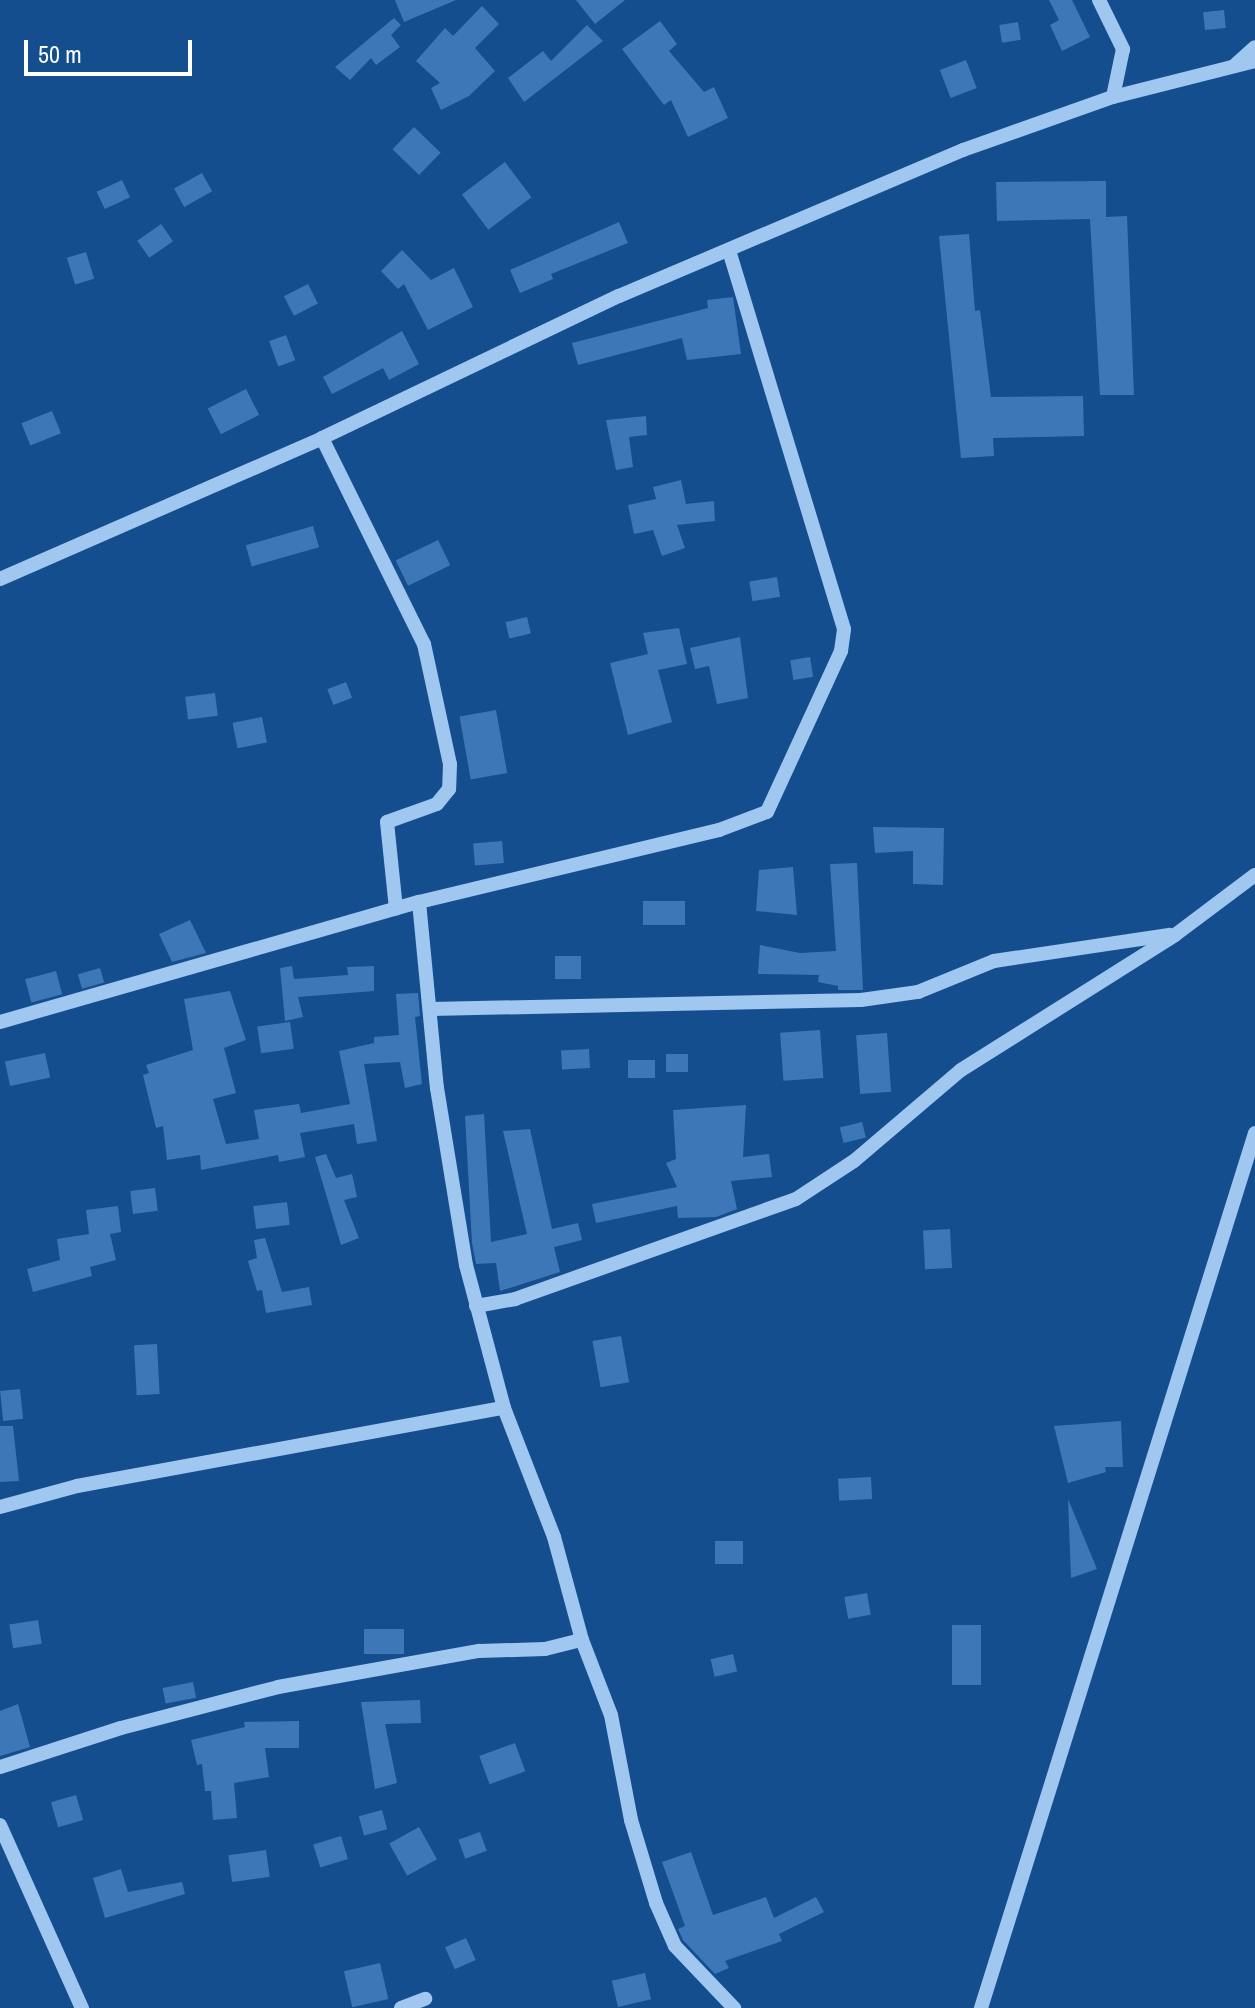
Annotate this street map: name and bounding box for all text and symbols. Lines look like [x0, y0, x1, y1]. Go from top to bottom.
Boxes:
scale bar [28, 24, 196, 74]
text: 50 m [38, 38, 82, 70]

